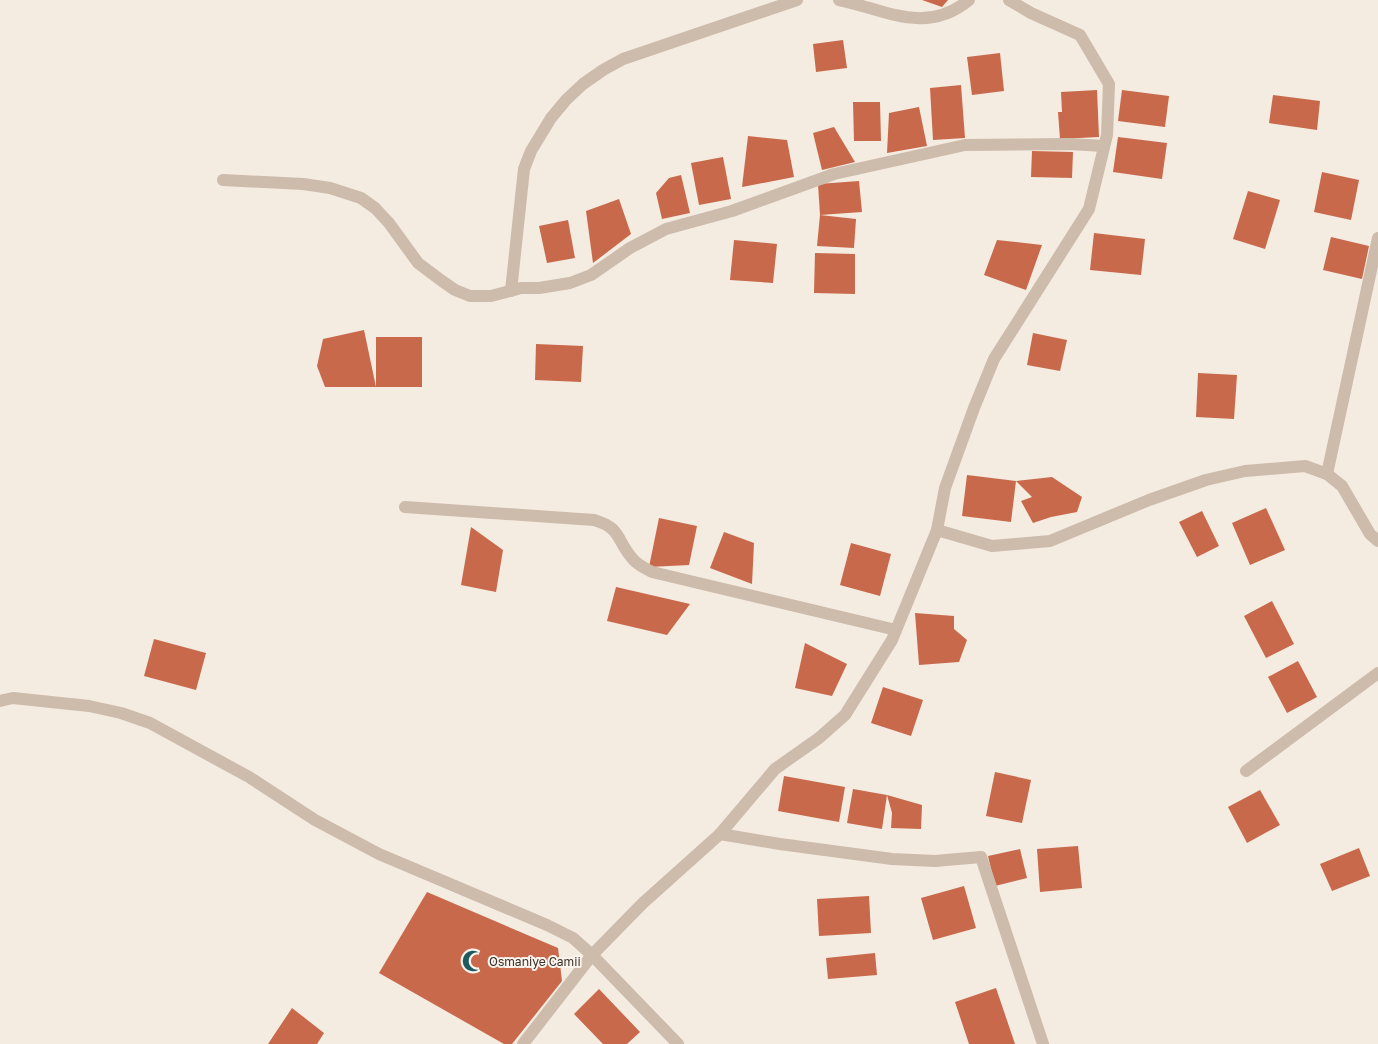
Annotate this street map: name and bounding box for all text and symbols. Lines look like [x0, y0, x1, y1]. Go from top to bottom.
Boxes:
mosque icon: Osmaniye Camii [460, 948, 486, 974]
place label: Osmaniye Camii [489, 954, 581, 969]

